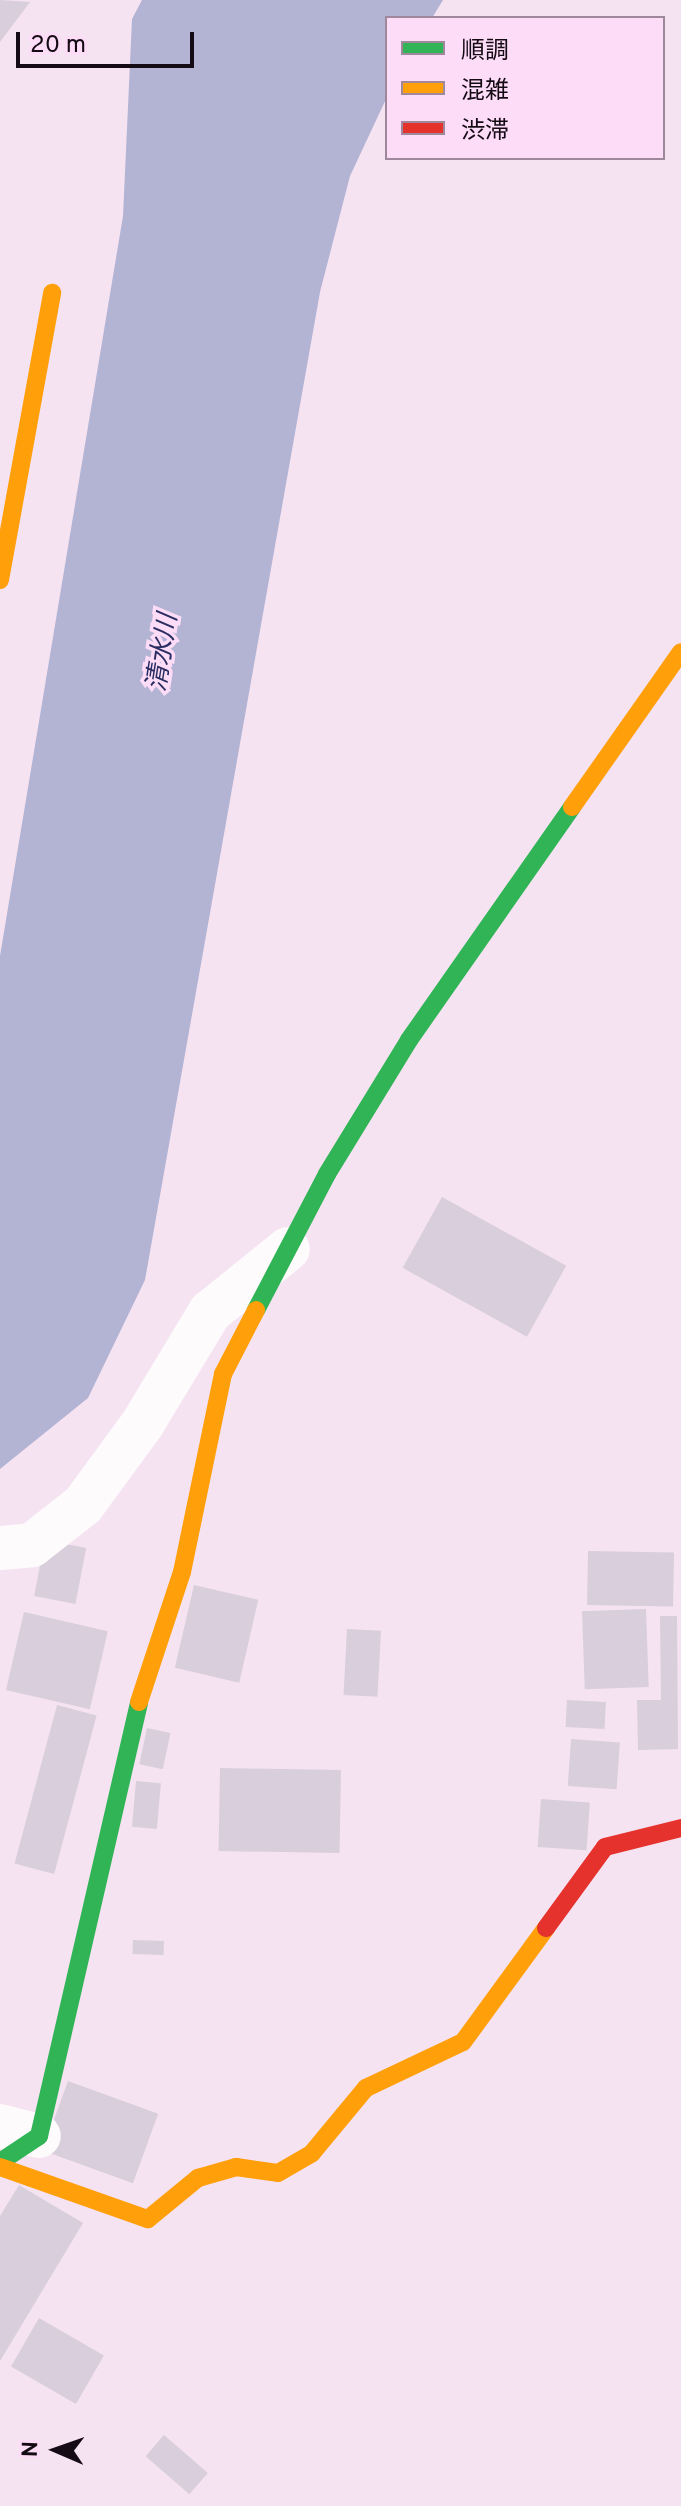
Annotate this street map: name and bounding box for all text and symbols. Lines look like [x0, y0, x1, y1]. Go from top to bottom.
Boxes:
scale bar [20, 16, 198, 66]
legend [385, 16, 665, 160]
text: 20 m [30, 31, 86, 61]
text: 順調 [461, 37, 509, 67]
text: 混雑 [461, 77, 509, 107]
text: 渋滞 [461, 117, 509, 147]
water label: 清水川 [142, 612, 186, 694]
north arrow [16, 2410, 96, 2490]
text: N [18, 2441, 45, 2458]

